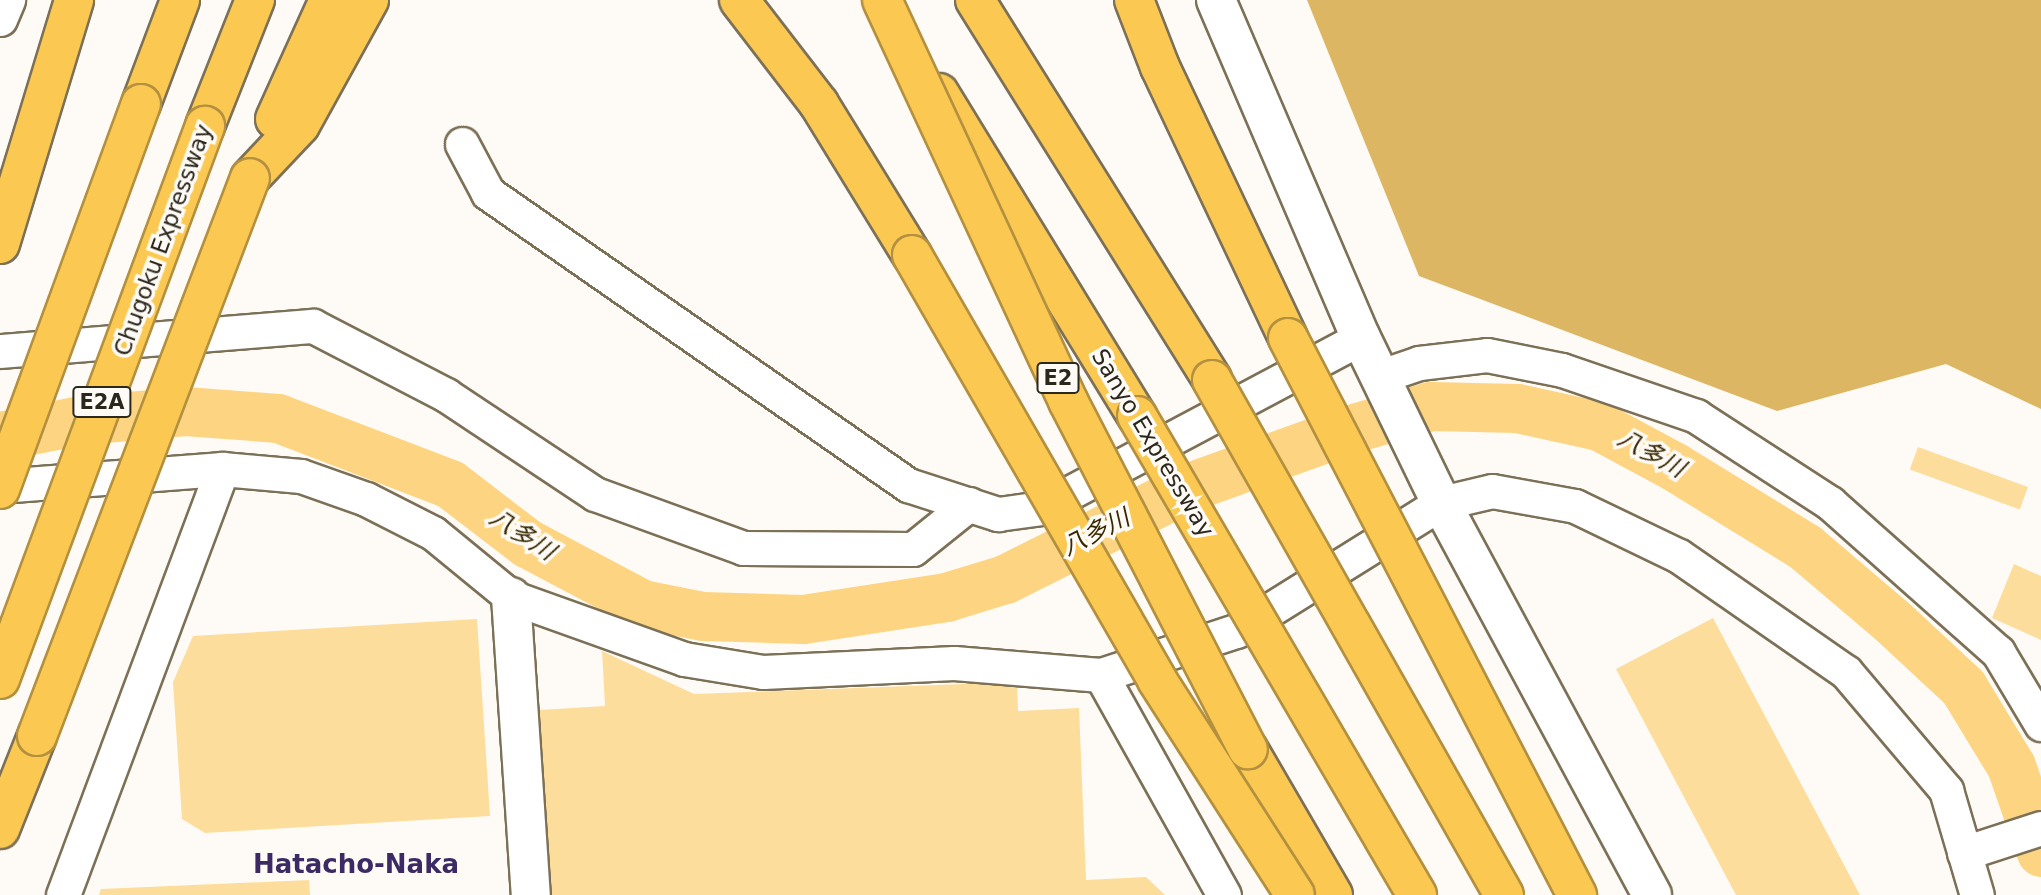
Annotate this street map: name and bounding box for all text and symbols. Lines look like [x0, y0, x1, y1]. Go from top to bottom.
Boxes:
street label: Chugoku Expressway [108, 120, 218, 360]
street label: Sanyo Expressway [1086, 344, 1220, 542]
road number: E2 [1035, 360, 1081, 396]
road number: E2A [72, 384, 132, 420]
water label: 八多川 [1613, 424, 1689, 484]
water label: 八多川 [484, 503, 560, 567]
water label: 八多川 [1057, 504, 1135, 562]
district label: Hatacho-Naka [253, 849, 459, 881]

